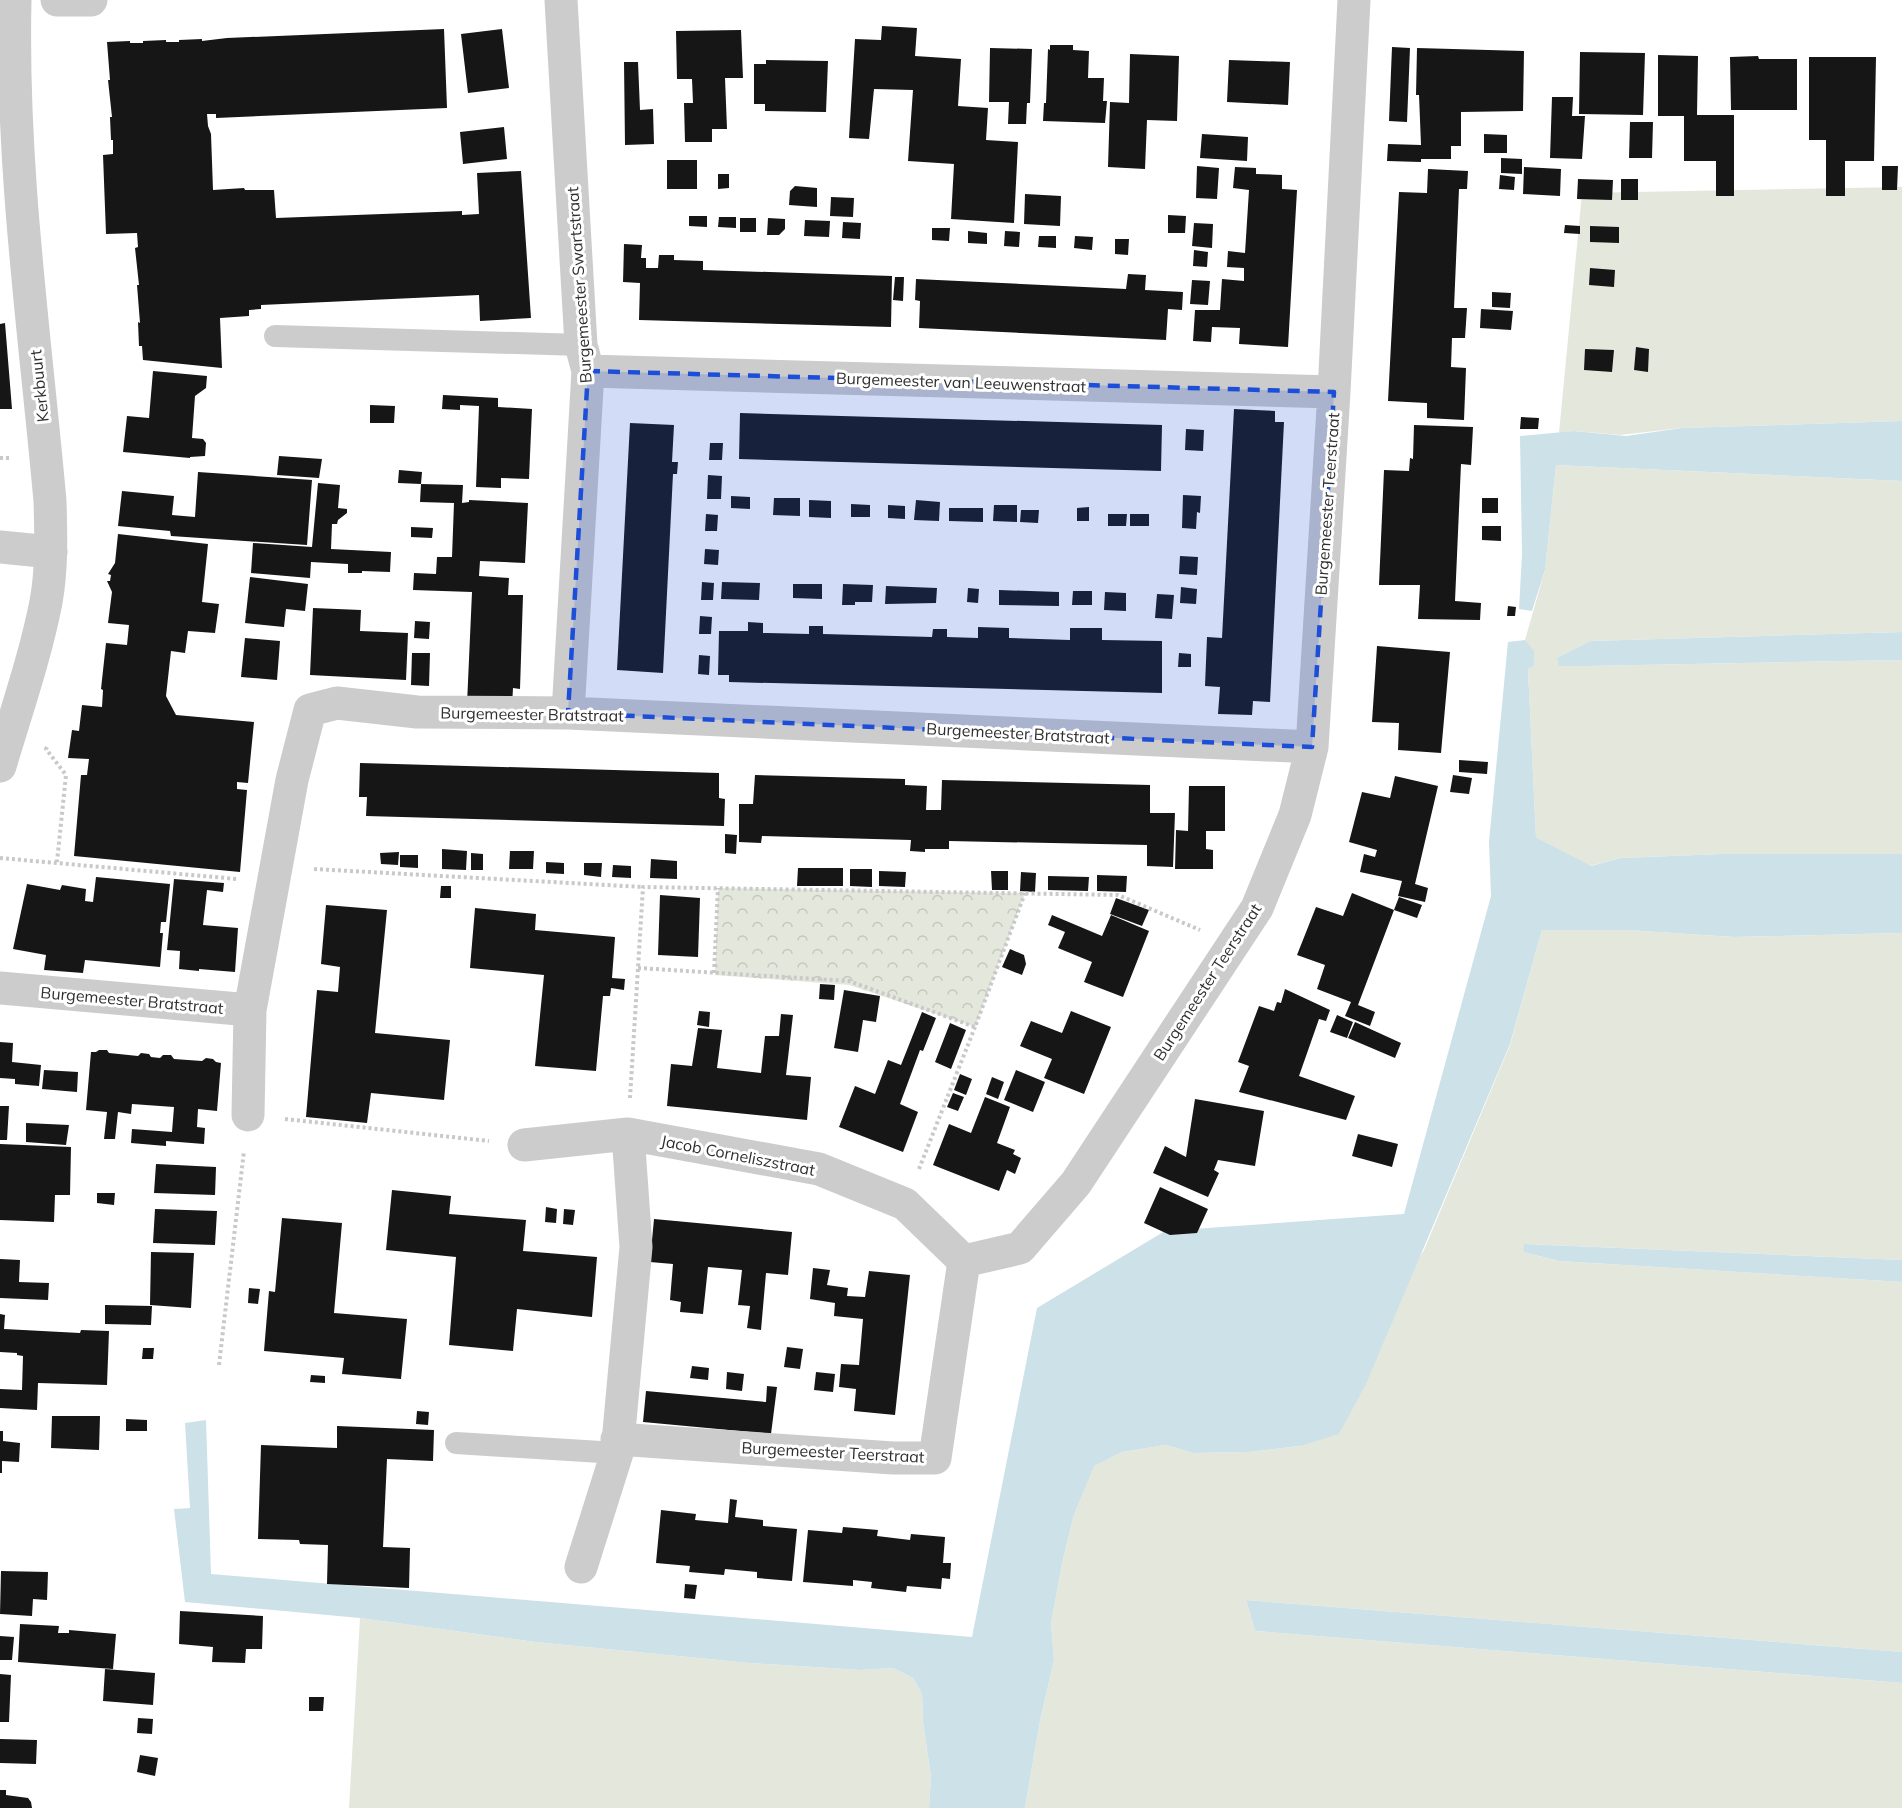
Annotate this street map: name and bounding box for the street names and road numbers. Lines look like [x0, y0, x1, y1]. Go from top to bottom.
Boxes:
street label: Burgemeester Swartstraat [562, 186, 596, 384]
street label: Kerkbuurt [25, 348, 53, 423]
street label: Burgemeester van Leeuwenstraat [836, 368, 1087, 396]
street label: Burgemeester Teerstraat [1311, 412, 1343, 596]
street label: Burgemeester Bratstraat [440, 702, 624, 726]
street label: Burgemeester Bratstraat [926, 718, 1111, 748]
street label: Burgemeester Teerstraat [1149, 899, 1266, 1064]
street label: Burgemeester Bratstraat [40, 982, 225, 1018]
street label: Jacob Corneliszstraat [659, 1130, 817, 1180]
street label: Burgemeester Teerstraat [741, 1437, 925, 1467]

